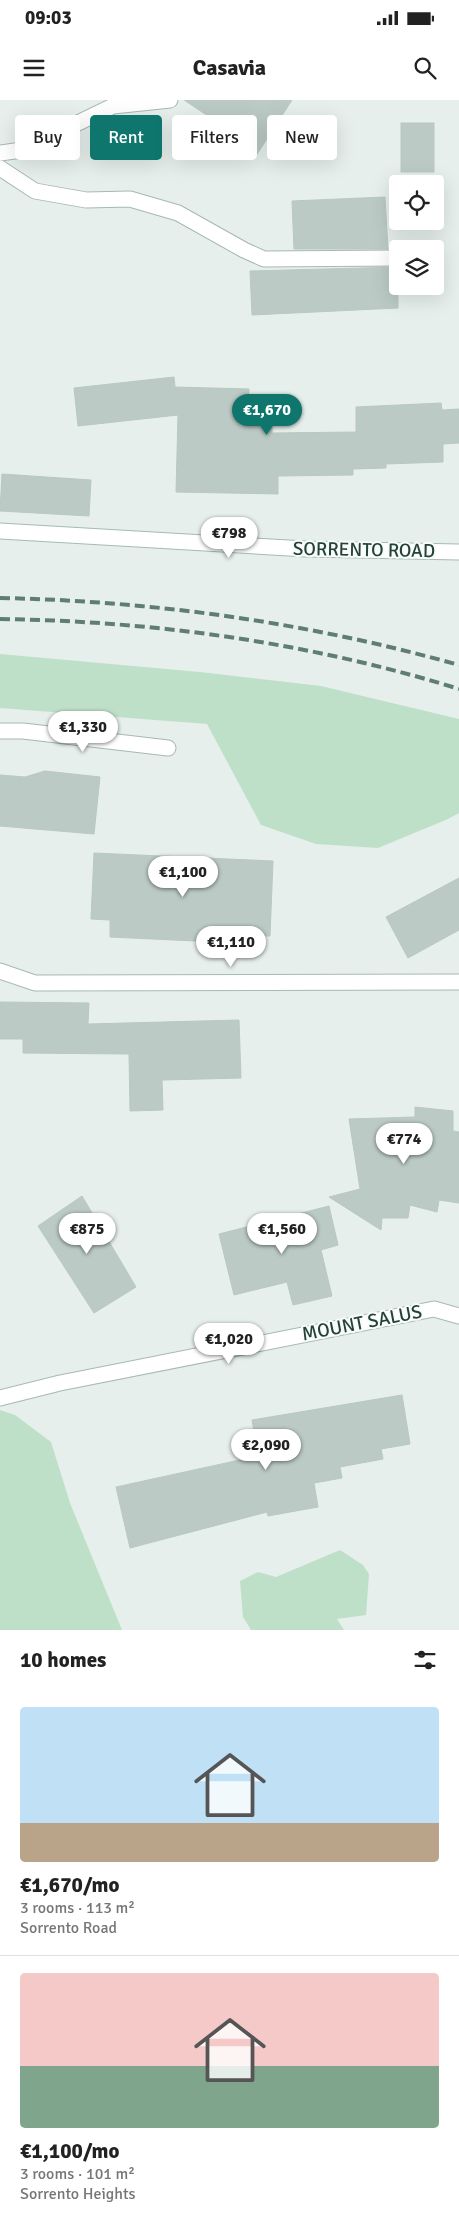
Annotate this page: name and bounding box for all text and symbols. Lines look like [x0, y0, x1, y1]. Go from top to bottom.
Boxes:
text: 09:03 [25, 6, 72, 30]
icon: menu [20, 54, 48, 82]
text: Casavia [193, 54, 266, 81]
icon: search [411, 54, 439, 82]
chip: Buy [15, 115, 80, 160]
chip: Rent [90, 115, 162, 160]
chip: Filters [172, 115, 257, 160]
chip: New [267, 115, 337, 160]
map controls [389, 175, 444, 295]
button: locate [389, 175, 444, 230]
button: layers [389, 240, 444, 295]
pin: €1,670 [226, 394, 308, 436]
text: €1,670 [243, 400, 291, 420]
pin: €798 [199, 516, 259, 559]
text: €798 [212, 523, 246, 543]
street label: SORRENTO ROAD [293, 537, 435, 563]
pin: €1,330 [42, 710, 124, 753]
text: €1,330 [59, 717, 107, 737]
pin: €1,100 [142, 856, 224, 898]
text: €1,100 [159, 862, 207, 882]
pin: €1,110 [190, 926, 272, 968]
text: €1,110 [207, 932, 255, 952]
pin: €774 [374, 1122, 434, 1165]
text: €774 [387, 1129, 421, 1149]
pin: €875 [57, 1212, 117, 1255]
pin: €1,560 [241, 1212, 323, 1255]
text: €875 [70, 1219, 104, 1239]
text: €1,560 [258, 1219, 306, 1239]
street label: MOUNT SALUS [300, 1300, 424, 1346]
pin: €1,020 [188, 1322, 270, 1365]
text: €1,020 [205, 1329, 253, 1349]
pin: €2,090 [225, 1428, 307, 1471]
text: €2,090 [242, 1435, 290, 1455]
icon: filters [411, 1646, 439, 1674]
text: 10 homes [20, 1647, 106, 1673]
icon: home [185, 1740, 275, 1830]
text: €1,670/mo [20, 1872, 119, 1898]
text: 3 rooms · 113 m² [20, 1898, 135, 1918]
text: Sorrento Road [20, 1918, 117, 1938]
icon: home [185, 2005, 275, 2095]
text: €1,100/mo [20, 2138, 119, 2164]
text: 3 rooms · 101 m² [20, 2164, 135, 2184]
text: Sorrento Heights [20, 2184, 136, 2204]

